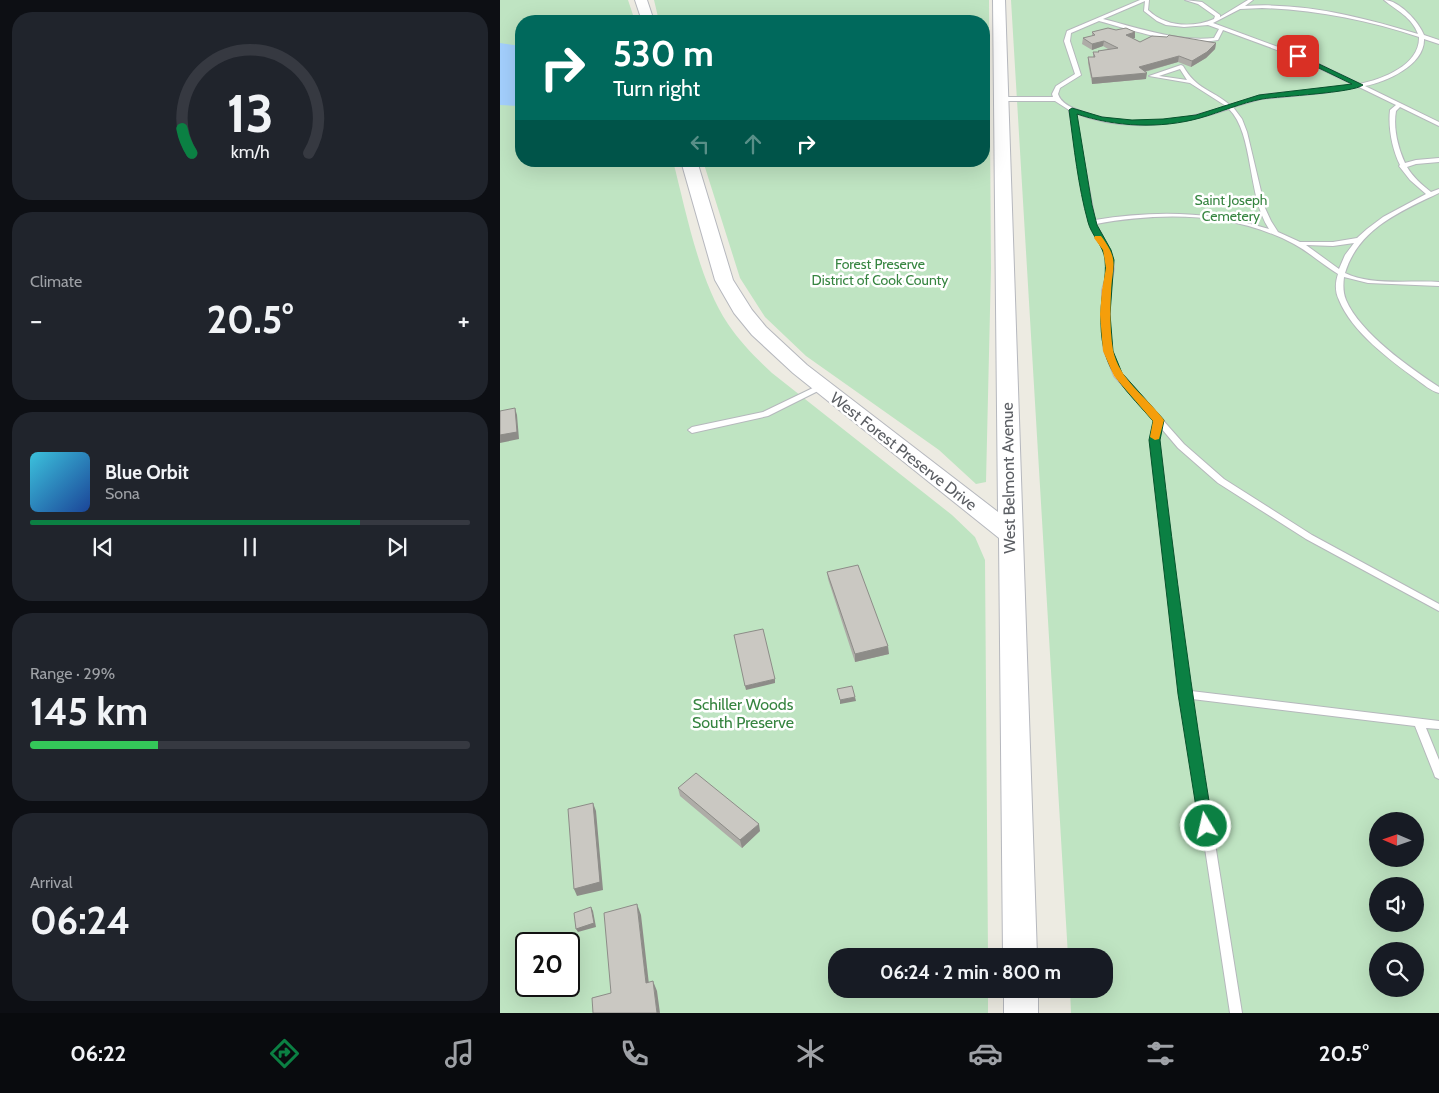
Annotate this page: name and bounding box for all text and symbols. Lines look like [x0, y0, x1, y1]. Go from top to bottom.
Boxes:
text: 530 m [613, 32, 714, 75]
icon: right [530, 35, 595, 100]
pin [1277, 35, 1319, 77]
icon: arrive [1284, 42, 1312, 70]
text: Turn right [613, 75, 700, 102]
text: 13 [226, 82, 274, 145]
icon: left [686, 130, 714, 158]
icon: ahead [739, 130, 767, 158]
icon: right [792, 130, 820, 158]
text: km/h [230, 141, 270, 162]
park label: Saint Joseph Cemetery [1195, 191, 1267, 225]
park label: Forest Preserve District of Cook County [812, 255, 948, 289]
text: Climate [30, 272, 82, 291]
text: 20.5° [207, 296, 293, 343]
text: − [30, 303, 42, 337]
text: + [458, 303, 470, 337]
street label: West Forest Preserve Drive [827, 388, 981, 515]
street label: West Belmont Avenue [998, 402, 1019, 554]
text: Blue Orbit [105, 461, 189, 484]
text: Sona [105, 484, 140, 503]
icon: previous [89, 533, 117, 561]
icon: pause [236, 533, 264, 561]
icon: next [383, 533, 411, 561]
text: Range · 29% [30, 664, 115, 683]
text: 145 km [30, 688, 148, 735]
park label: Schiller Woods South Preserve [692, 695, 794, 732]
position arrow [1179, 799, 1231, 851]
north arrow [1369, 812, 1424, 868]
map controls [1369, 812, 1424, 997]
text: Arrival [30, 873, 73, 892]
button: sound [1369, 877, 1424, 932]
text: 06:24 [30, 897, 130, 944]
speed limit sign: 20 [515, 932, 580, 997]
button: search [1369, 942, 1424, 997]
text: 06:24 · 2 min · 800 m [880, 961, 1061, 984]
icon: directions [267, 1036, 302, 1071]
icon: music [442, 1036, 477, 1071]
icon: phone [617, 1036, 652, 1071]
icon: climate [793, 1036, 828, 1071]
icon: car [968, 1036, 1003, 1071]
icon: filters [1143, 1036, 1178, 1071]
text: 06:22 [70, 1040, 126, 1067]
text: 20.5° [1319, 1040, 1369, 1067]

